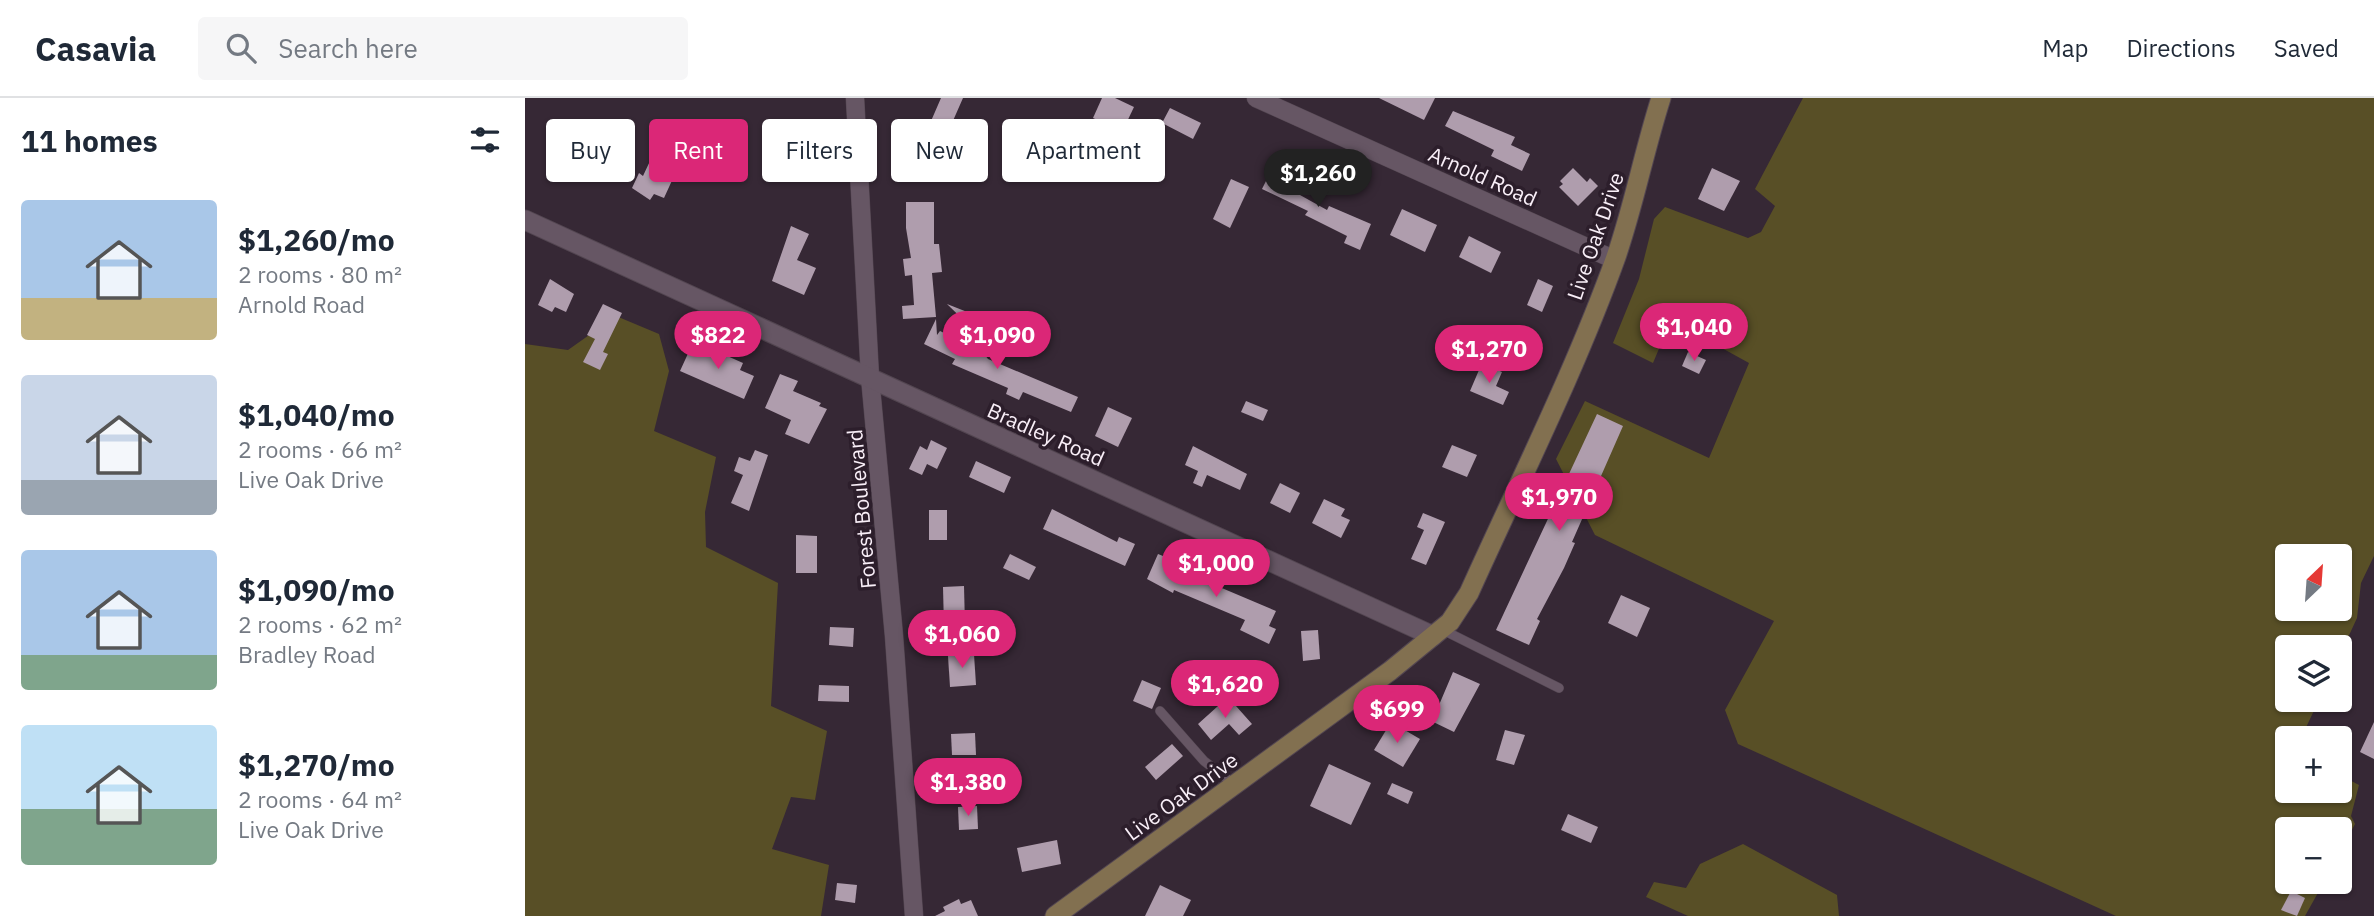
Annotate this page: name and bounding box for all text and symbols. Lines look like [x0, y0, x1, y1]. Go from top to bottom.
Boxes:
search box [198, 17, 688, 80]
text: Casavia [35, 27, 156, 70]
icon: search [222, 29, 260, 67]
text: Search here [278, 31, 418, 65]
text: Map [2042, 32, 2088, 64]
text: Directions [2126, 32, 2236, 64]
text: Saved [2274, 32, 2339, 64]
chip: Buy [546, 119, 635, 182]
chip: Rent [649, 119, 748, 182]
chip: Filters [762, 119, 877, 182]
chip: New [891, 119, 988, 182]
chip: Apartment [1002, 119, 1165, 182]
text: 11 homes [21, 121, 158, 160]
icon: filters [466, 121, 504, 159]
street label: Arnold Road [1424, 140, 1542, 212]
pin: $1,260 [1261, 150, 1375, 209]
text: $1,260 [1280, 157, 1356, 187]
street label: Live Oak Drive [1560, 168, 1630, 304]
text: $1,260/mo [238, 220, 395, 259]
icon: home [77, 228, 161, 312]
text: 2 rooms · 80 m² [238, 259, 402, 289]
text: Arnold Road [238, 289, 365, 319]
pin: $1,040 [1637, 303, 1751, 363]
text: $1,040 [1656, 311, 1732, 341]
pin: $822 [677, 312, 759, 371]
pin: $1,090 [940, 312, 1054, 371]
text: $822 [690, 319, 746, 349]
text: $1,090 [959, 319, 1035, 349]
pin: $1,270 [1432, 326, 1546, 385]
text: $1,270 [1451, 333, 1527, 363]
text: $1,040/mo [238, 395, 395, 434]
street label: Bradley Road [983, 396, 1109, 472]
icon: home [77, 403, 161, 487]
street label: Forest Boulevard [840, 428, 882, 590]
text: 2 rooms · 66 m² [238, 434, 402, 464]
text: Live Oak Drive [238, 464, 384, 494]
pin: $1,970 [1502, 474, 1616, 533]
text: $1,970 [1521, 481, 1597, 511]
pin: $1,000 [1159, 540, 1273, 599]
north arrow [2275, 544, 2352, 621]
map controls [2275, 544, 2352, 894]
text: $1,000 [1178, 547, 1254, 577]
text: $1,090/mo [238, 570, 395, 609]
icon: home [77, 578, 161, 662]
text: 2 rooms · 62 m² [238, 609, 402, 639]
pin: $1,060 [905, 610, 1019, 670]
text: $1,060 [924, 618, 1000, 648]
button: layers [2275, 635, 2352, 712]
text: Bradley Road [238, 639, 376, 669]
pin: $1,620 [1168, 660, 1282, 720]
text: $1,620 [1187, 668, 1263, 698]
pin: $699 [1356, 686, 1438, 745]
text: $699 [1369, 693, 1425, 723]
button: + [2275, 726, 2352, 803]
text: $1,270/mo [238, 745, 395, 784]
street label: Live Oak Drive [1119, 746, 1243, 846]
icon: home [77, 753, 161, 837]
pin: $1,380 [911, 758, 1025, 818]
text: $1,380 [930, 766, 1006, 796]
text: 2 rooms · 64 m² [238, 784, 402, 814]
text: Live Oak Drive [238, 814, 384, 844]
button: − [2275, 817, 2352, 894]

